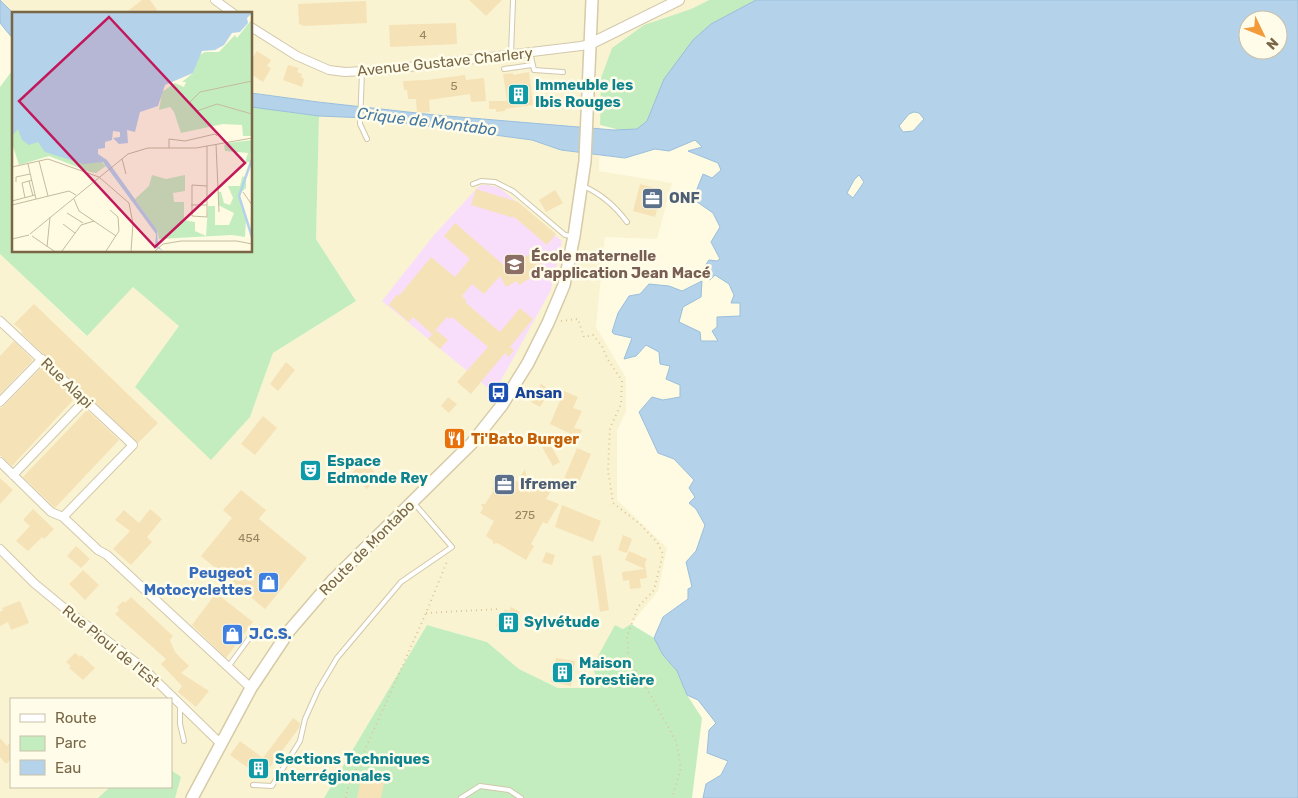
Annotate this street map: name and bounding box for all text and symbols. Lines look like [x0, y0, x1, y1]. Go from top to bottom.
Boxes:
north arrow [1238, 10, 1288, 60]
inset map [12, 12, 252, 252]
house number: 4 [419, 28, 427, 42]
text: N [1262, 34, 1282, 53]
street label: Avenue Gustave Charlery [356, 44, 534, 80]
place label: Immeuble les Ibis Rouges [535, 76, 633, 111]
house number: 5 [450, 79, 458, 93]
building icon: Immeuble les Ibis Rouges [507, 82, 531, 106]
water label: Crique de Montabo [356, 103, 498, 140]
office icon: ONF [641, 186, 665, 210]
place label: ONF [669, 189, 700, 207]
place label: École maternelle d'application Jean Macé [531, 247, 711, 282]
school or university icon: École maternelle d'application Jean Macé [503, 253, 527, 277]
street label: Rue Alapi [37, 354, 97, 412]
bus stop icon: Ansan [487, 381, 511, 405]
place label: Ansan [515, 384, 562, 402]
restaurant icon: Ti'Bato Burger [443, 427, 467, 451]
place label: Ti'Bato Burger [471, 430, 579, 448]
place label: Espace Edmonde Rey [327, 452, 428, 487]
theatre icon: Espace Edmonde Rey [299, 458, 323, 482]
office icon: Ifremer [492, 472, 516, 496]
place label: Ifremer [520, 475, 577, 493]
street label: Route de Montabo [316, 497, 418, 599]
house number: 275 [515, 508, 535, 522]
house number: 454 [238, 531, 261, 545]
place label: Peugeot Motocyclettes [144, 564, 252, 599]
shop icon: Peugeot Motocyclettes [256, 570, 280, 594]
street label: Rue Pioui de l'Est [59, 601, 163, 691]
building icon: Sylvétude [496, 610, 520, 634]
place label: Sylvétude [524, 613, 600, 631]
shop icon: J.C.S. [221, 622, 245, 646]
place label: J.C.S. [249, 625, 292, 643]
place label: Maison forestière [579, 654, 655, 689]
building icon: Maison forestière [551, 660, 575, 684]
legend [10, 698, 172, 788]
text: Route [55, 709, 97, 727]
text: Parc [55, 734, 87, 752]
place label: Sections Techniques Interrégionales [275, 750, 430, 785]
building icon: Sections Techniques Interrégionales [247, 756, 271, 780]
text: Eau [55, 759, 81, 777]

